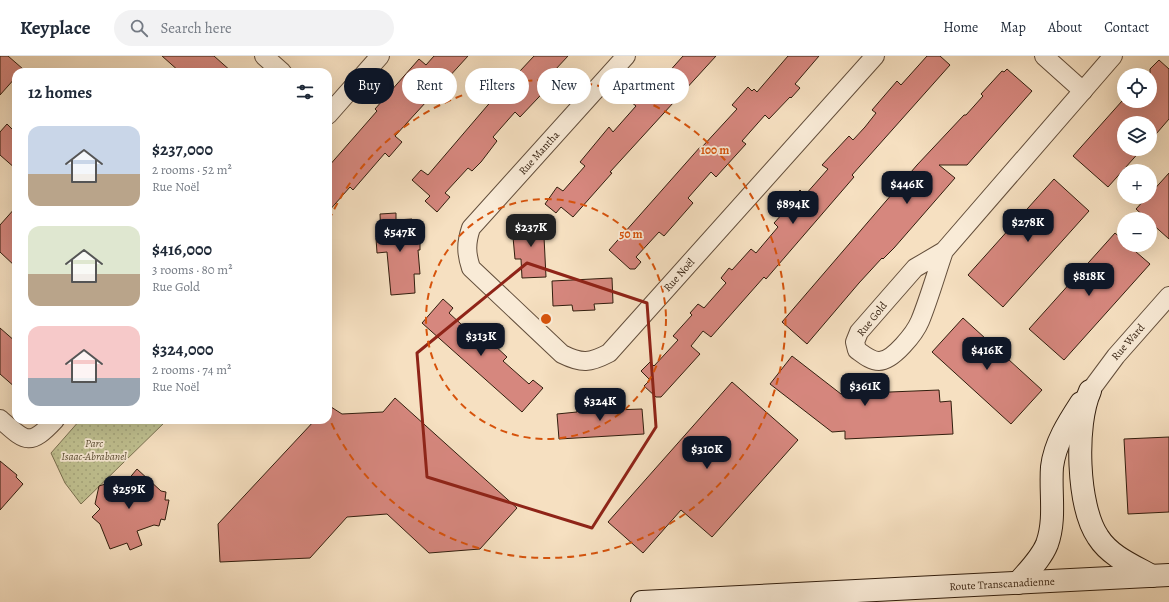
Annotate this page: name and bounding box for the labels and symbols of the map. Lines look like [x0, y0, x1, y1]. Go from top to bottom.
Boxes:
street label: Rue Mantha [515, 127, 563, 178]
text: 100 m [701, 142, 729, 158]
pin: $446K [879, 171, 935, 205]
pin: $894K [765, 191, 821, 225]
pin: $278K [1000, 209, 1056, 243]
pin: $237K [503, 214, 559, 248]
pin: $547K [372, 219, 428, 253]
text: 50 m [619, 226, 643, 242]
street label: Rue Noël [660, 255, 698, 295]
pin: $818K [1061, 263, 1117, 297]
street label: Rue Gold [853, 298, 891, 340]
centre of rings [539, 312, 553, 326]
street label: Rue Ward [1108, 320, 1148, 364]
pin: $313K [453, 323, 509, 357]
pin: $416K [959, 337, 1015, 371]
pin: $361K [837, 373, 893, 407]
pin: $324K [572, 388, 628, 422]
park label: Parc Isaac-Abrabanel [61, 436, 127, 464]
pin: $310K [679, 436, 735, 470]
pin: $259K [101, 476, 157, 510]
street label: Route Transcanadienne [949, 574, 1055, 594]

